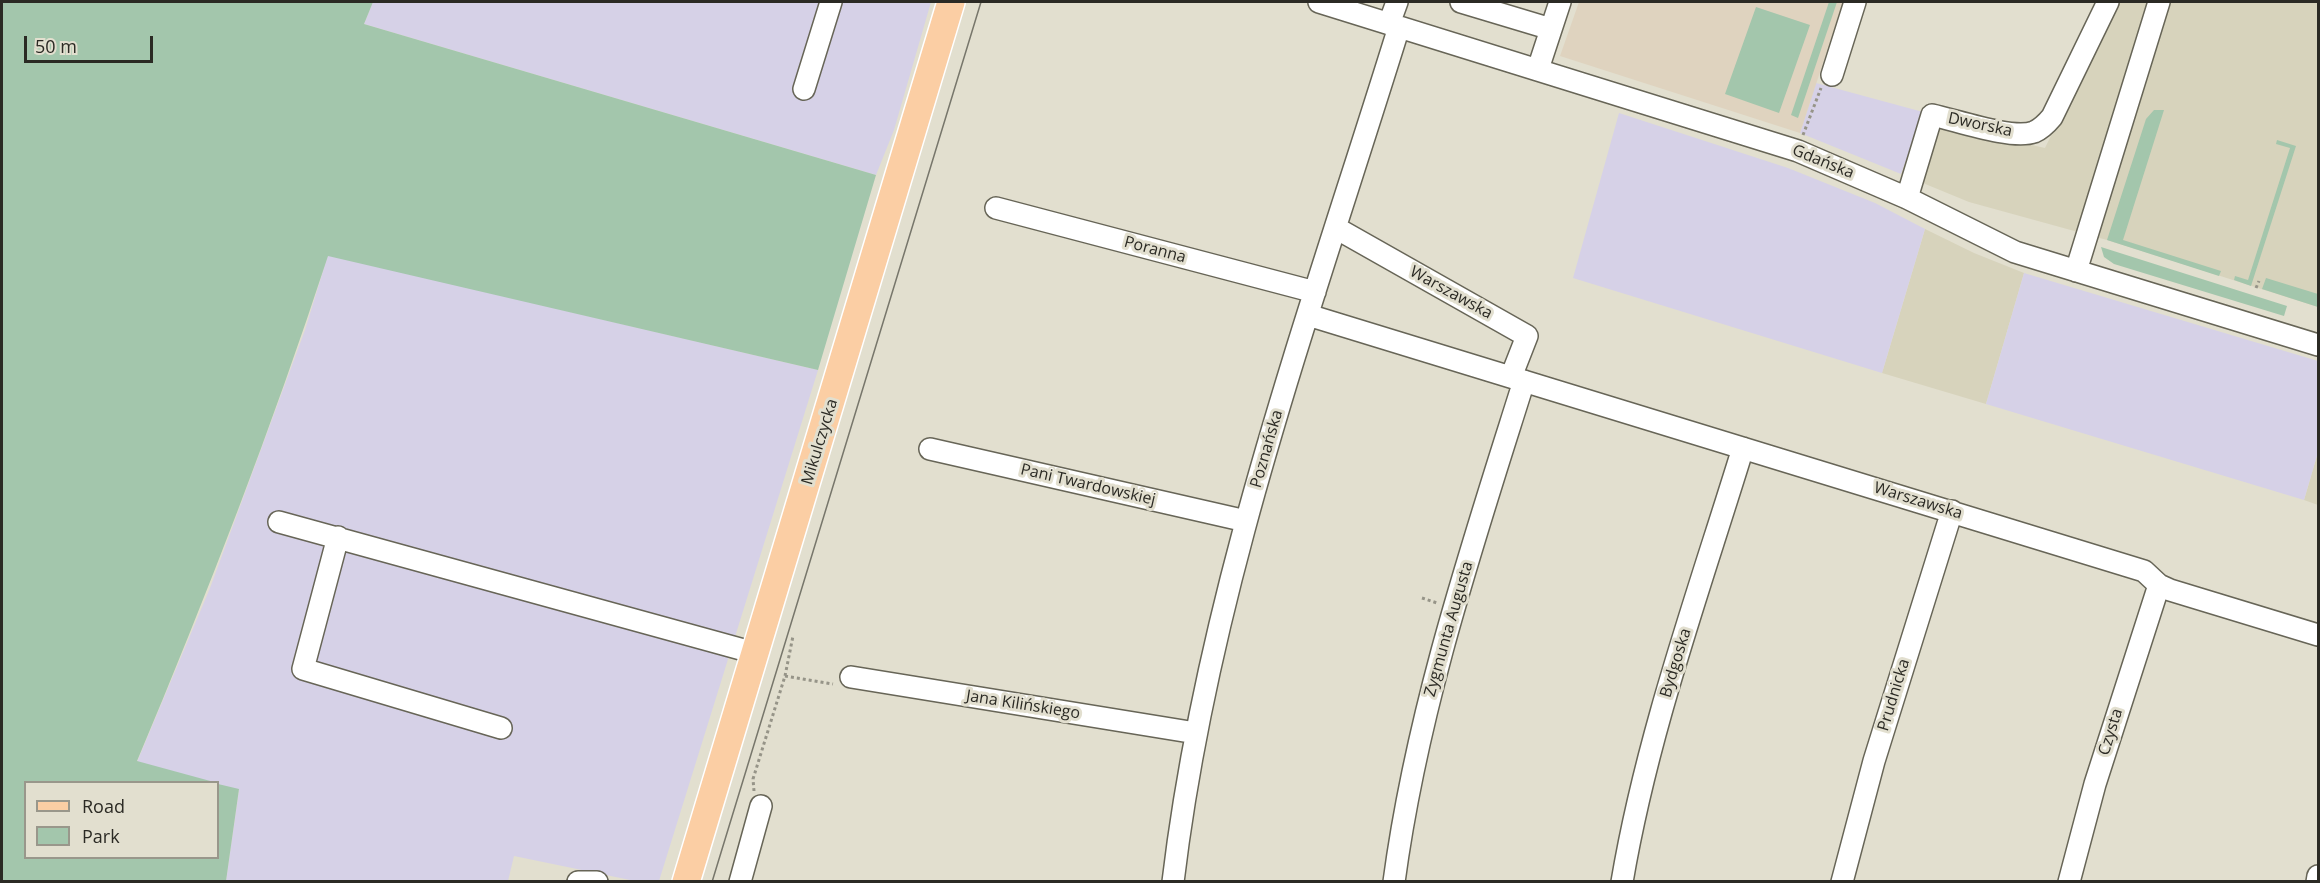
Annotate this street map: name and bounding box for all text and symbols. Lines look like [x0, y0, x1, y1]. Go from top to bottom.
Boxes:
scale bar [27, 24, 156, 62]
text: 50 m [35, 34, 77, 58]
street label: Dworska [1946, 109, 2014, 141]
street label: Gdańska [1789, 141, 1857, 183]
street label: Poranna [1122, 233, 1188, 267]
street label: Warszawska [1406, 262, 1496, 324]
street label: Mikulczycka [798, 397, 842, 487]
street label: Poznańska [1247, 408, 1287, 490]
street label: Pani Twardowskiej [1019, 460, 1157, 510]
street label: Warszawska [1871, 478, 1965, 524]
street label: Zygmunta Augusta [1421, 559, 1477, 699]
street label: Bydgoska [1656, 626, 1696, 700]
street label: Prudnicka [1874, 657, 1914, 733]
street label: Jana Kilińskiego [965, 687, 1081, 723]
street label: Czysta [2095, 706, 2127, 758]
legend [24, 781, 219, 859]
text: Road [82, 794, 125, 818]
text: Park [82, 824, 120, 848]

